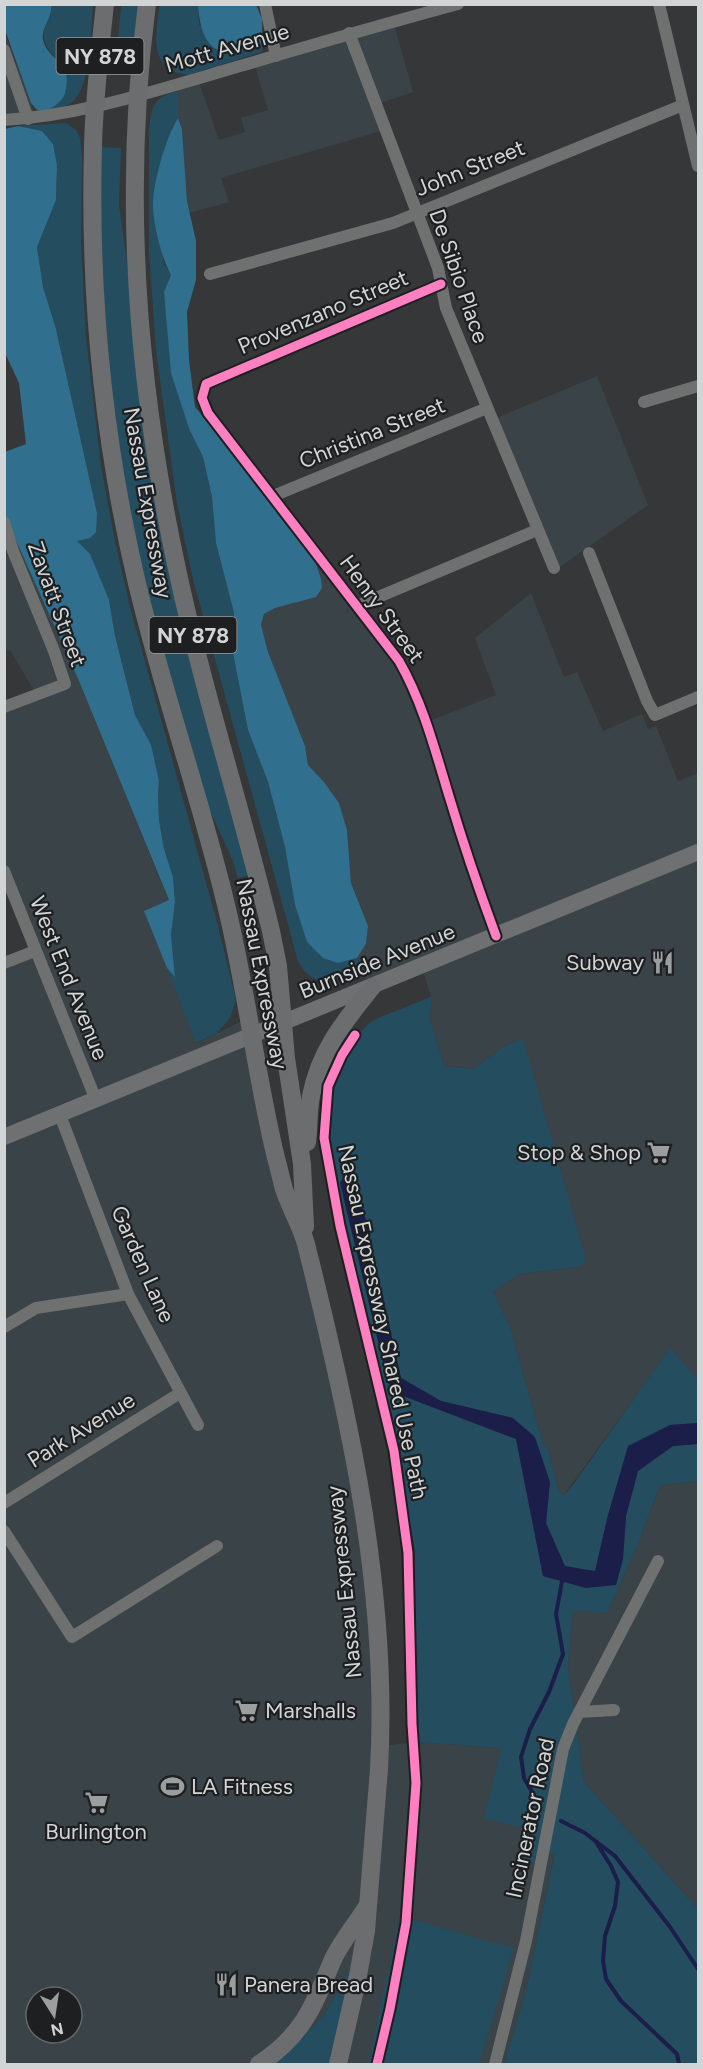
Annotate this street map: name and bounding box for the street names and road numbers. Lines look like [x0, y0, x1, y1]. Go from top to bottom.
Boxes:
street label: Mott Avenue [162, 17, 292, 79]
road number: NY 878 [57, 38, 144, 74]
street label: John Street [411, 134, 529, 202]
street label: De Sibio Place [423, 205, 495, 347]
street label: Provenzano Street [234, 264, 412, 360]
street label: Christina Street [295, 391, 449, 475]
street label: Nassau Expressway [118, 405, 178, 601]
street label: Zavatt Street [22, 538, 92, 670]
street label: Henry Street [334, 550, 430, 668]
road number: NY 878 [150, 617, 236, 653]
street label: Nassau Expressway [230, 876, 294, 1072]
street label: West End Avenue [24, 892, 114, 1064]
street label: Burnside Avenue [295, 917, 459, 1005]
street label: Nassau Expressway Shared Use Path [332, 1142, 434, 1502]
street label: Garden Lane [105, 1201, 181, 1327]
street label: Park Avenue [22, 1386, 140, 1474]
street label: Nassau Expressway [320, 1484, 368, 1680]
street label: Incinerator Road [500, 1736, 560, 1900]

